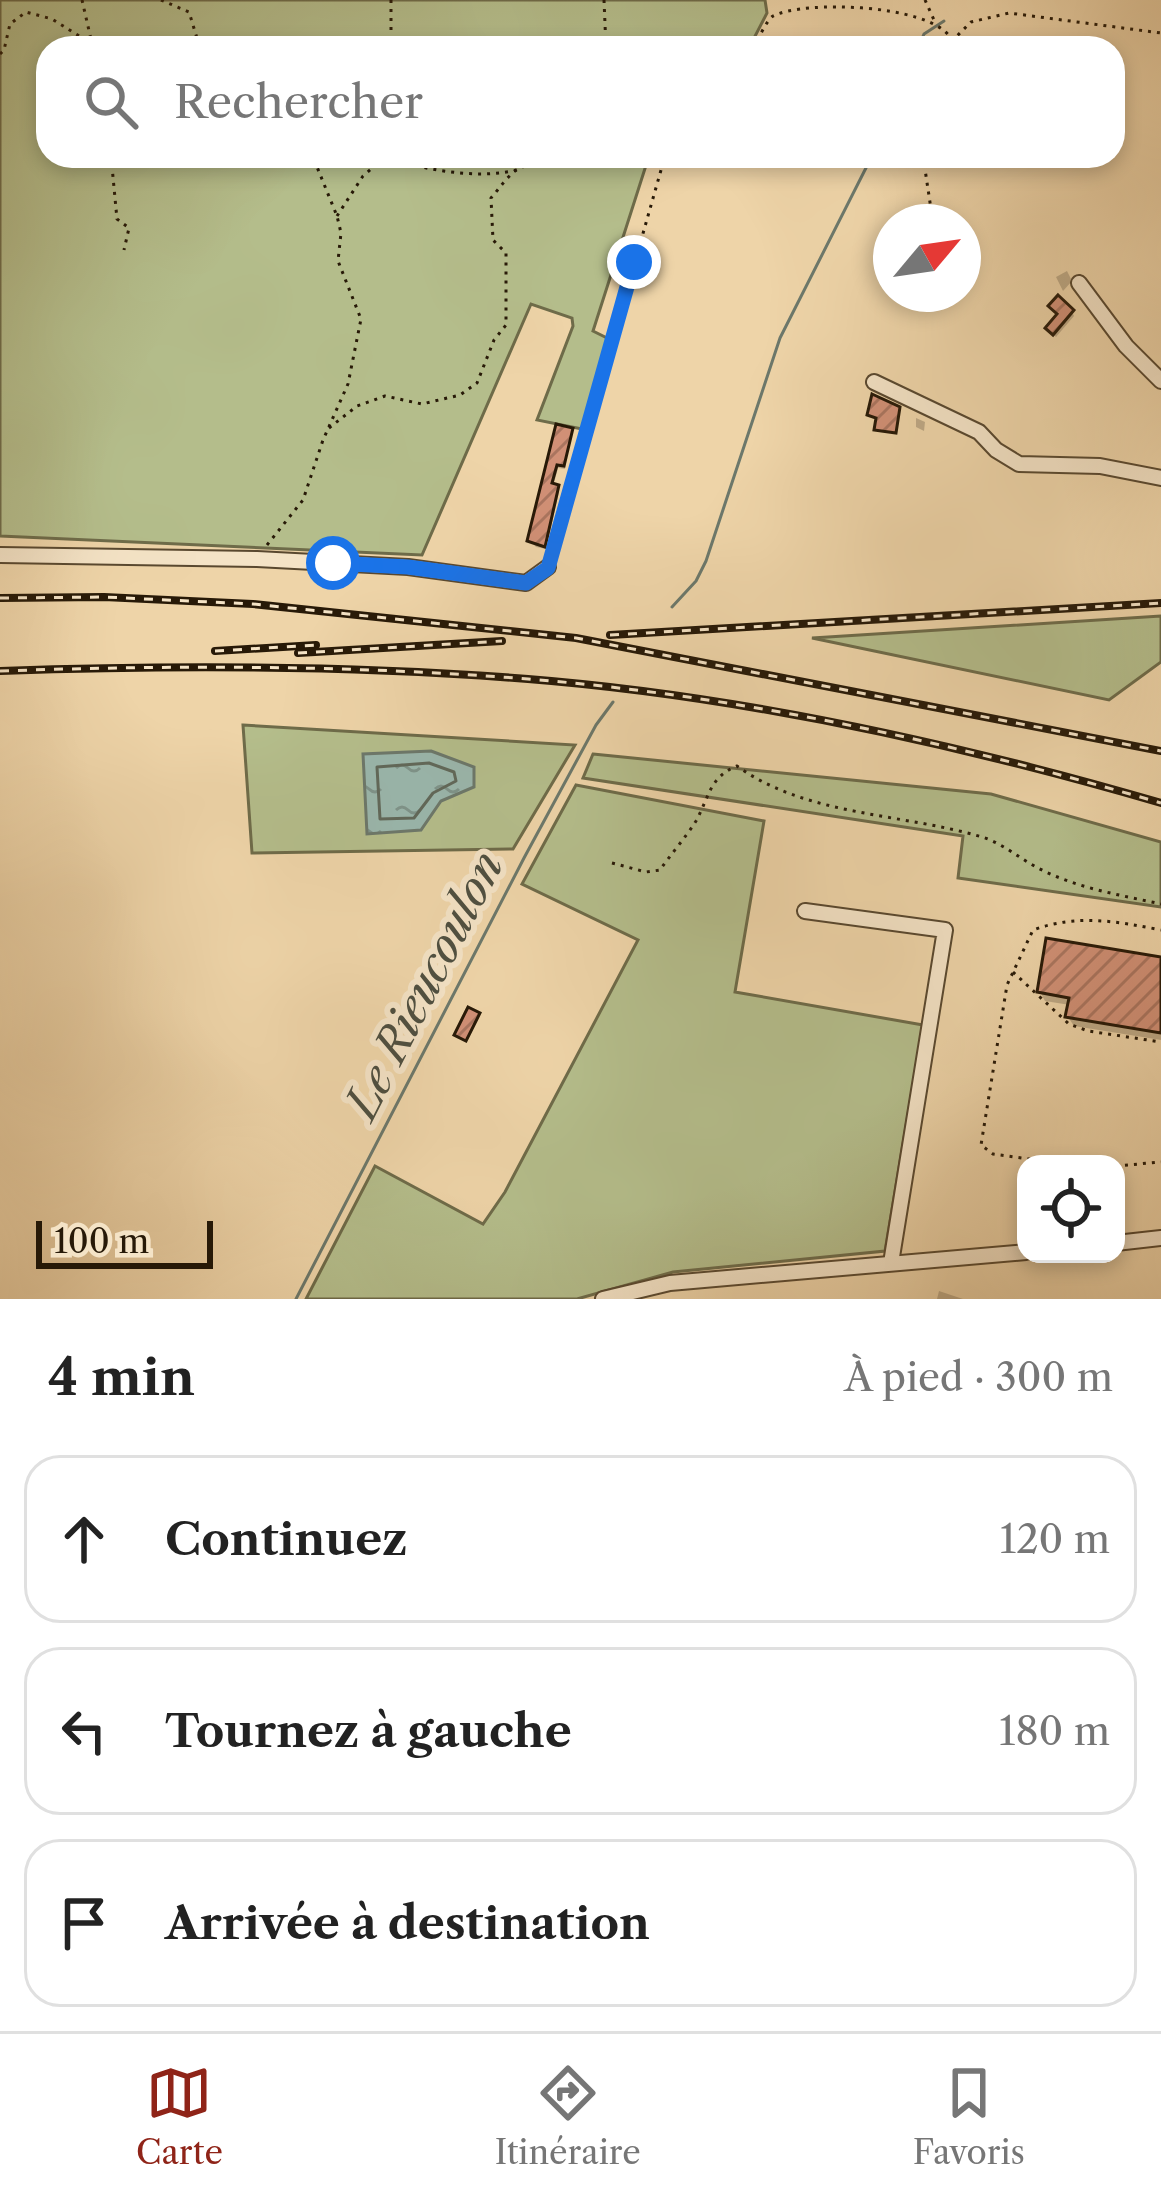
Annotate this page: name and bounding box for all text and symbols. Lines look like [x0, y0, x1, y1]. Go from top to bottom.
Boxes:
search box [36, 36, 1125, 168]
icon: search [78, 69, 144, 135]
text: Rechercher [174, 74, 423, 130]
north arrow [873, 204, 981, 312]
route end [607, 235, 661, 289]
route start [306, 536, 360, 590]
water label: Le Rieucoulon [331, 842, 515, 1130]
map controls [1017, 1155, 1125, 1263]
button: locate [1017, 1155, 1125, 1263]
scale bar [36, 1215, 213, 1268]
text: 100 m [54, 1221, 149, 1262]
text: 4 min [48, 1346, 195, 1408]
text: À pied · 300 m [844, 1353, 1113, 1401]
icon: ahead [51, 1506, 117, 1572]
text: Continuez [165, 1511, 407, 1567]
text: 120 m [1000, 1515, 1110, 1563]
icon: left [51, 1698, 117, 1764]
text: Tournez à gauche [165, 1703, 572, 1759]
text: 180 m [999, 1707, 1110, 1755]
icon: arrive [51, 1890, 117, 1956]
text: Arrivée à destination [165, 1895, 650, 1951]
tab: Carte [136, 2060, 223, 2173]
tab: Itinéraire [495, 2060, 641, 2173]
tab: Favoris [913, 2060, 1025, 2173]

